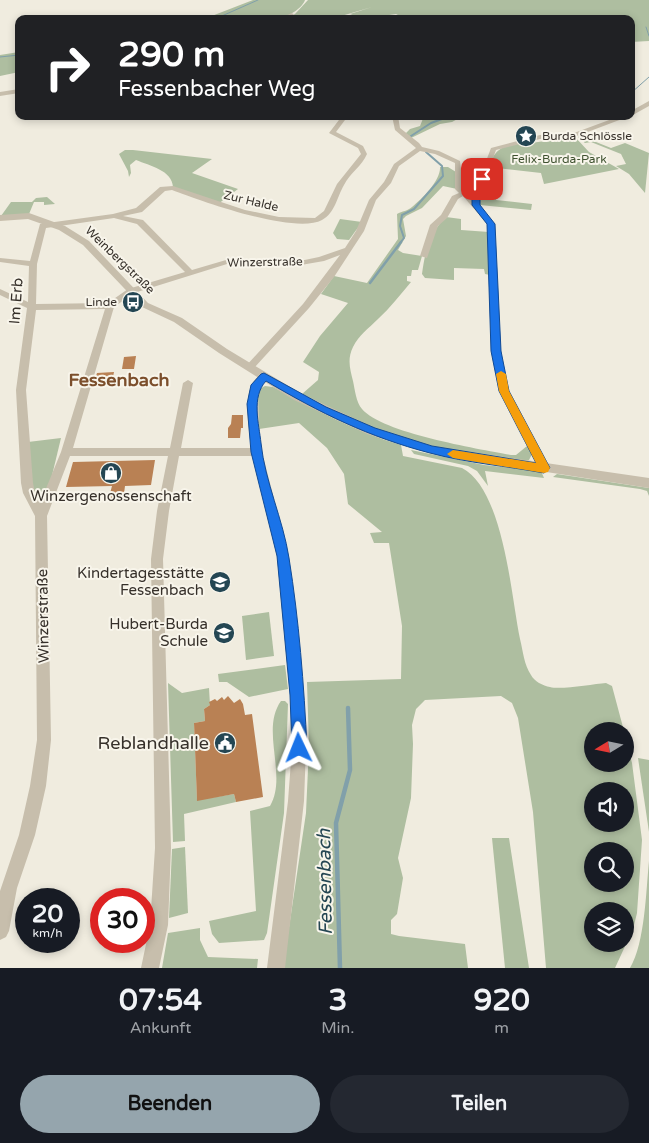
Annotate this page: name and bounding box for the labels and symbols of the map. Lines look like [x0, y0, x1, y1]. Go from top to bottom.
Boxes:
place icon: Burda Schlössle [514, 124, 538, 148]
place label: Burda Schlössle [542, 129, 632, 143]
park label: Felix-Burda-Park [511, 152, 607, 166]
pin [461, 158, 503, 200]
street label: Zur Halde [222, 188, 280, 214]
street label: Weinbergstraße [82, 223, 158, 297]
street label: Winzerstraße [227, 254, 303, 270]
street label: Im Erb [5, 277, 27, 325]
bus stop icon: Linde [121, 290, 145, 314]
place label: Linde [85, 295, 117, 309]
district label: Fessenbach [69, 369, 169, 391]
shop icon: Winzergenossenschaft [99, 461, 123, 485]
place label: Winzergenossenschaft [30, 487, 192, 505]
place label: Kindertagesstätte Fessenbach [77, 564, 204, 599]
street label: Winzerstraße [33, 569, 53, 663]
school or university icon: Kindertagesstätte Fessenbach [208, 570, 232, 594]
place label: Hubert-Burda Schule [109, 615, 208, 650]
school or university icon: Hubert-Burda Schule [212, 621, 236, 645]
position arrow [272, 721, 324, 773]
north arrow [584, 722, 634, 772]
public building icon: Reblandhalle [213, 731, 237, 755]
place label: Reblandhalle [97, 732, 209, 754]
water label: Fessenbach [313, 828, 337, 935]
speed limit sign: 30 [90, 888, 155, 953]

